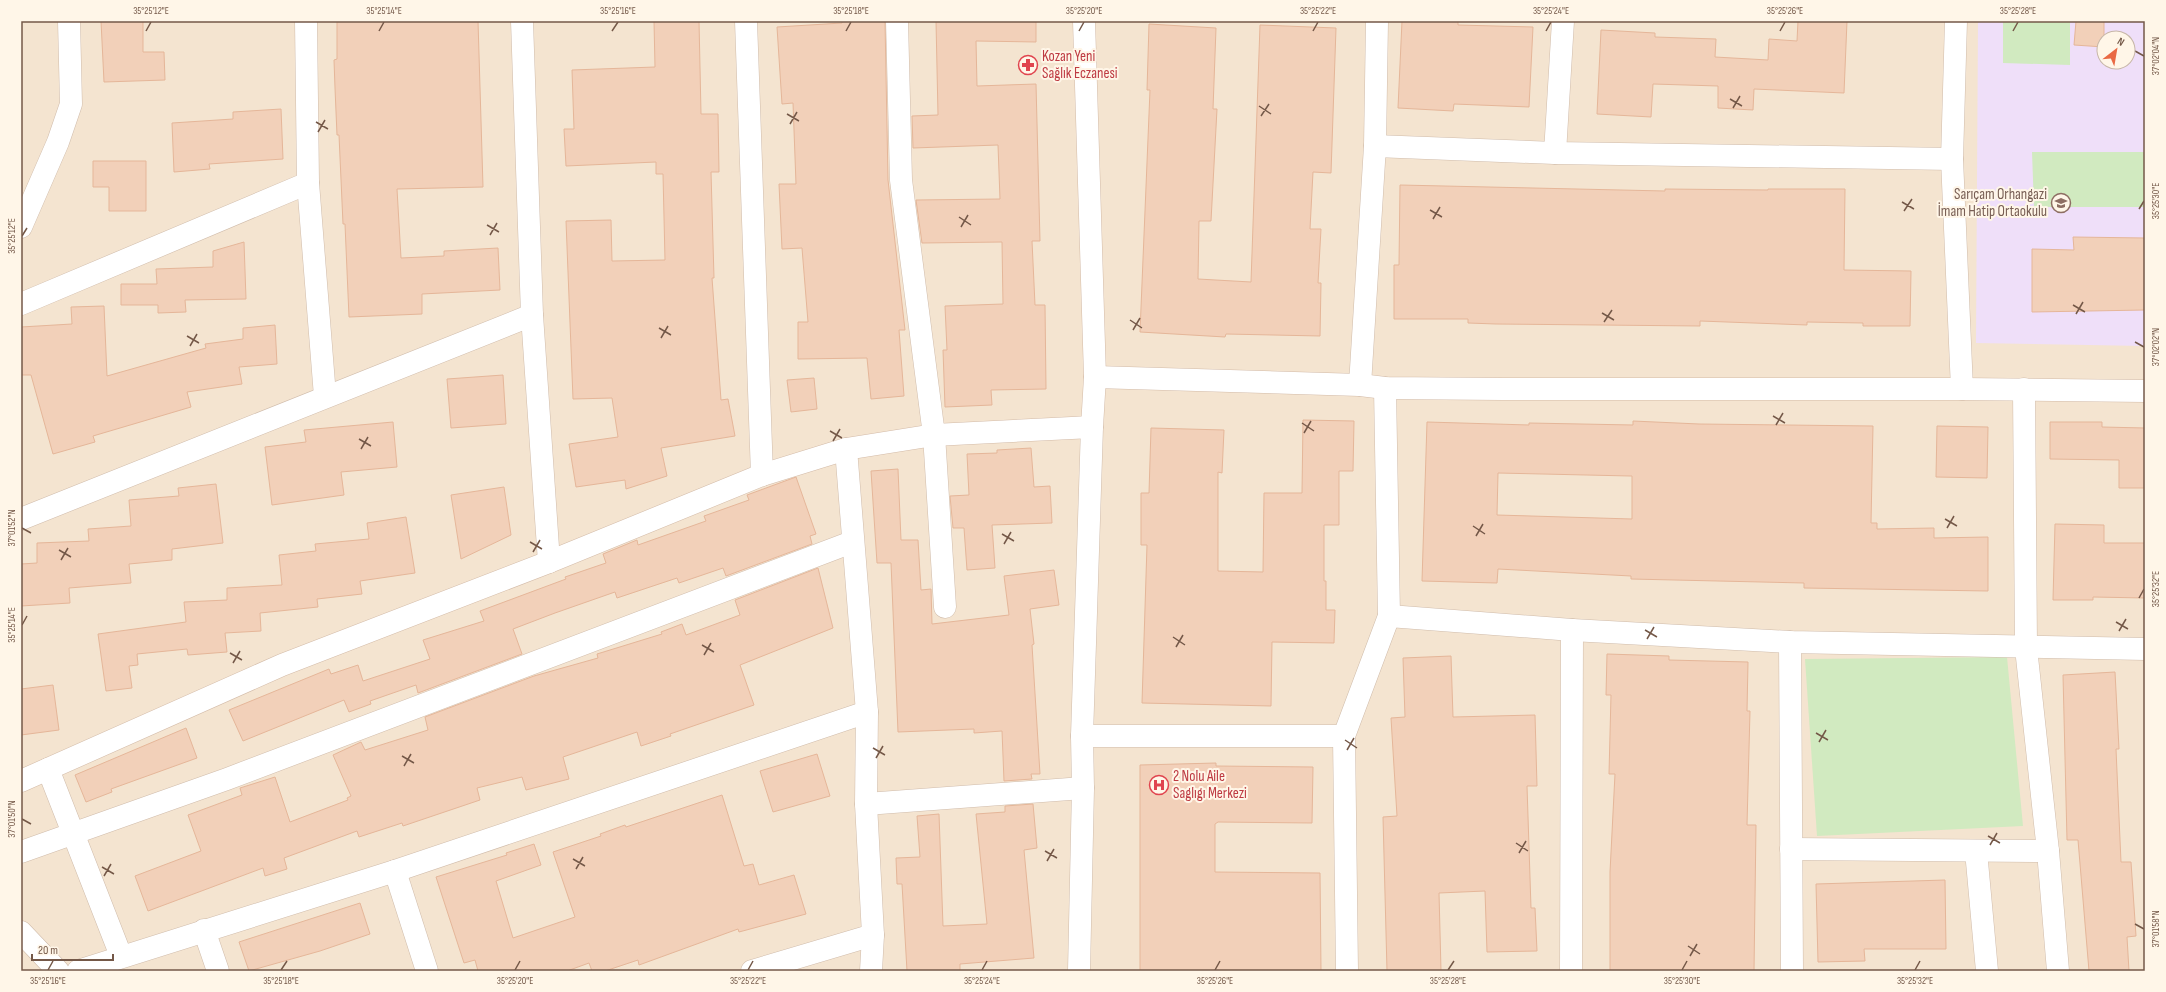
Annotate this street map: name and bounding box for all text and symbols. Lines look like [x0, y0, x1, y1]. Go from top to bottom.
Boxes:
text: 35°25'12"E [133, 5, 169, 17]
text: 35°25'14"E [366, 5, 402, 17]
text: 35°25'16"E [600, 5, 636, 17]
text: 35°25'18"E [833, 5, 869, 17]
text: 35°25'20"E [1066, 5, 1102, 17]
text: 35°25'22"E [1300, 5, 1336, 17]
text: 35°25'24"E [1533, 5, 1569, 17]
text: 35°25'26"E [1767, 5, 1803, 17]
text: 35°25'28"E [2000, 5, 2036, 17]
north arrow [2096, 30, 2136, 70]
text: N [2115, 35, 2127, 49]
text: 37°02'04"N [2150, 37, 2162, 75]
place label: Kozan Yeni Sağlık Eczanesi [1042, 47, 1118, 83]
pharmacy icon: Kozan Yeni Sağlık Eczanesi [1017, 54, 1039, 76]
text: 35°25'30"E [2150, 183, 2162, 219]
place label: Sarıçam Orhangazi İmam Hatip Ortaokulu [1938, 185, 2047, 221]
school or university icon: Sarıçam Orhangazi İmam Hatip Ortaokulu [2050, 192, 2072, 214]
text: 35°25'12"E [6, 218, 18, 254]
text: 37°02'02"N [2150, 328, 2162, 366]
text: 37°01'52"N [6, 509, 18, 547]
text: 35°25'32"E [2150, 571, 2162, 607]
text: 35°25'14"E [6, 607, 18, 643]
place label: 2 Nolu Aile Saglıgı Merkezi [1173, 767, 1247, 803]
hospital icon: 2 Nolu Aile Saglıgı Merkezi [1148, 774, 1170, 796]
text: 37°01'50"N [6, 800, 18, 838]
text: 37°01'58"N [2150, 910, 2162, 948]
scale bar [32, 936, 113, 962]
text: 20 m [38, 943, 58, 958]
text: 35°25'16"E [30, 975, 66, 987]
text: 35°25'18"E [263, 975, 299, 987]
text: 35°25'20"E [497, 975, 533, 987]
text: 35°25'22"E [730, 975, 766, 987]
text: 35°25'24"E [964, 975, 1000, 987]
text: 35°25'26"E [1197, 975, 1233, 987]
text: 35°25'28"E [1430, 975, 1466, 987]
text: 35°25'30"E [1664, 975, 1700, 987]
text: 35°25'32"E [1897, 975, 1933, 987]

